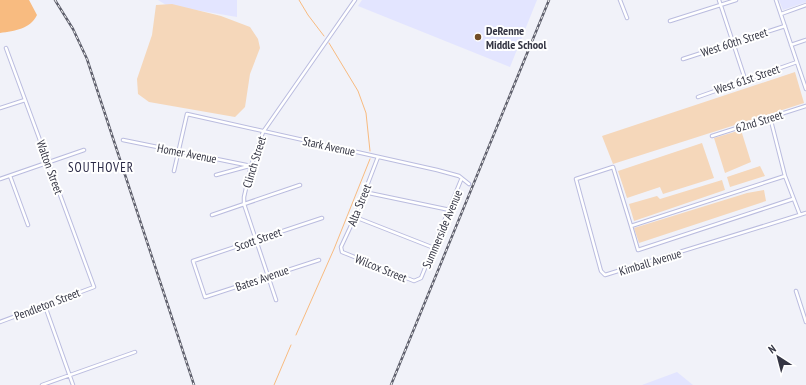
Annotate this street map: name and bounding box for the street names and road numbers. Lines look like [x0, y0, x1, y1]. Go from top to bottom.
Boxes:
street label: West 60th Street [699, 24, 770, 60]
street label: West 61st Street [712, 61, 782, 97]
street label: 62nd Street [734, 107, 785, 135]
street label: Stark Avenue [301, 133, 357, 159]
street label: Clinch Street [239, 134, 269, 190]
street label: Walton Street [33, 138, 67, 197]
street label: Homer Avenue [156, 140, 218, 166]
street label: Alta Street [344, 181, 374, 228]
street label: Summerside Avenue [419, 188, 465, 270]
street label: Scott Street [233, 224, 284, 254]
street label: Kimball Avenue [617, 245, 683, 279]
street label: Wilcox Street [353, 251, 410, 285]
street label: Bates Avenue [233, 262, 291, 294]
street label: Pendleton Street [12, 284, 83, 323]

